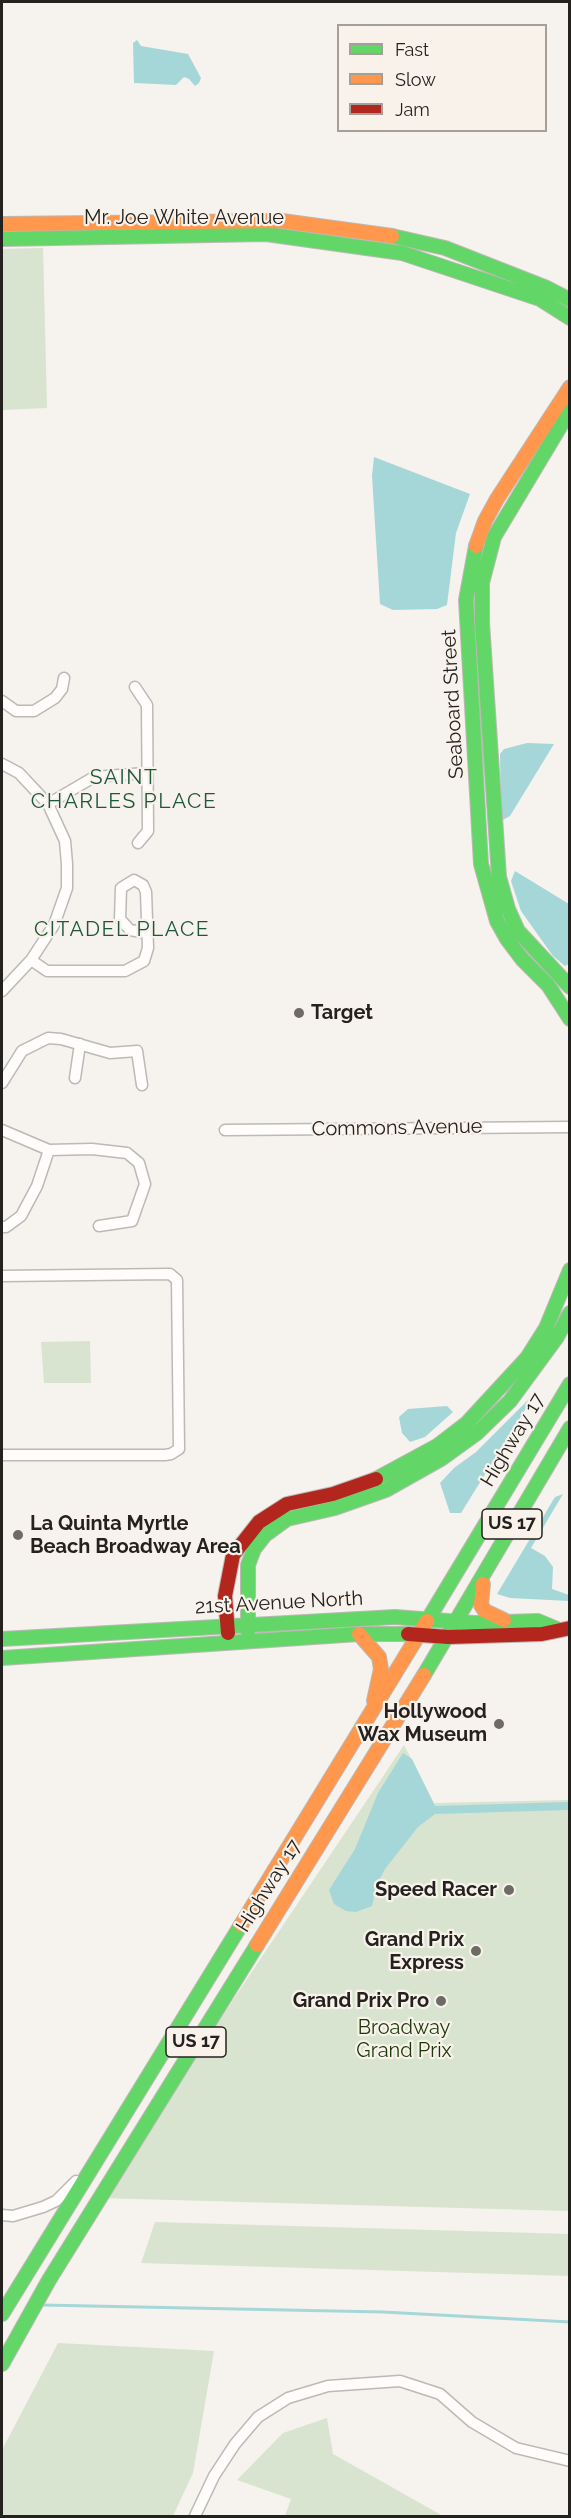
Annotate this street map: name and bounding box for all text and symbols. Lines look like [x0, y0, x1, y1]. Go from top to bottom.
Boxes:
legend [337, 24, 547, 132]
text: Fast [395, 39, 429, 60]
text: Slow [395, 69, 436, 90]
text: Jam [395, 99, 430, 120]
street label: Mr. Joe White Avenue [84, 206, 284, 230]
street label: Seaboard Street [437, 629, 469, 779]
district label: SAINT CHARLES PLACE [31, 765, 217, 815]
district label: CITADEL PLACE [34, 917, 210, 943]
place label: Target [311, 1001, 373, 1025]
marker: Target [292, 1006, 306, 1020]
street label: Commons Avenue [311, 1115, 483, 1141]
street label: Highway 17 [476, 1389, 550, 1491]
road number: US 17 [482, 1509, 542, 1539]
place label: La Quinta Myrtle Beach Broadway Area [30, 1512, 241, 1559]
marker: La Quinta Myrtle Beach Broadway Area [11, 1528, 25, 1542]
street label: 21st Avenue North [194, 1587, 364, 1619]
place label: Hollywood Wax Museum [358, 1700, 487, 1747]
marker: Hollywood Wax Museum [492, 1717, 506, 1731]
street label: Highway 17 [231, 1835, 307, 1937]
place label: Speed Racer [375, 1878, 497, 1902]
marker: Speed Racer [502, 1883, 516, 1897]
place label: Grand Prix Express [365, 1928, 464, 1975]
marker: Grand Prix Express [469, 1944, 483, 1958]
place label: Grand Prix Pro [293, 1989, 429, 2013]
marker: Grand Prix Pro [434, 1994, 448, 2008]
park label: Broadway Grand Prix [356, 2016, 452, 2063]
road number: US 17 [166, 2027, 226, 2057]

